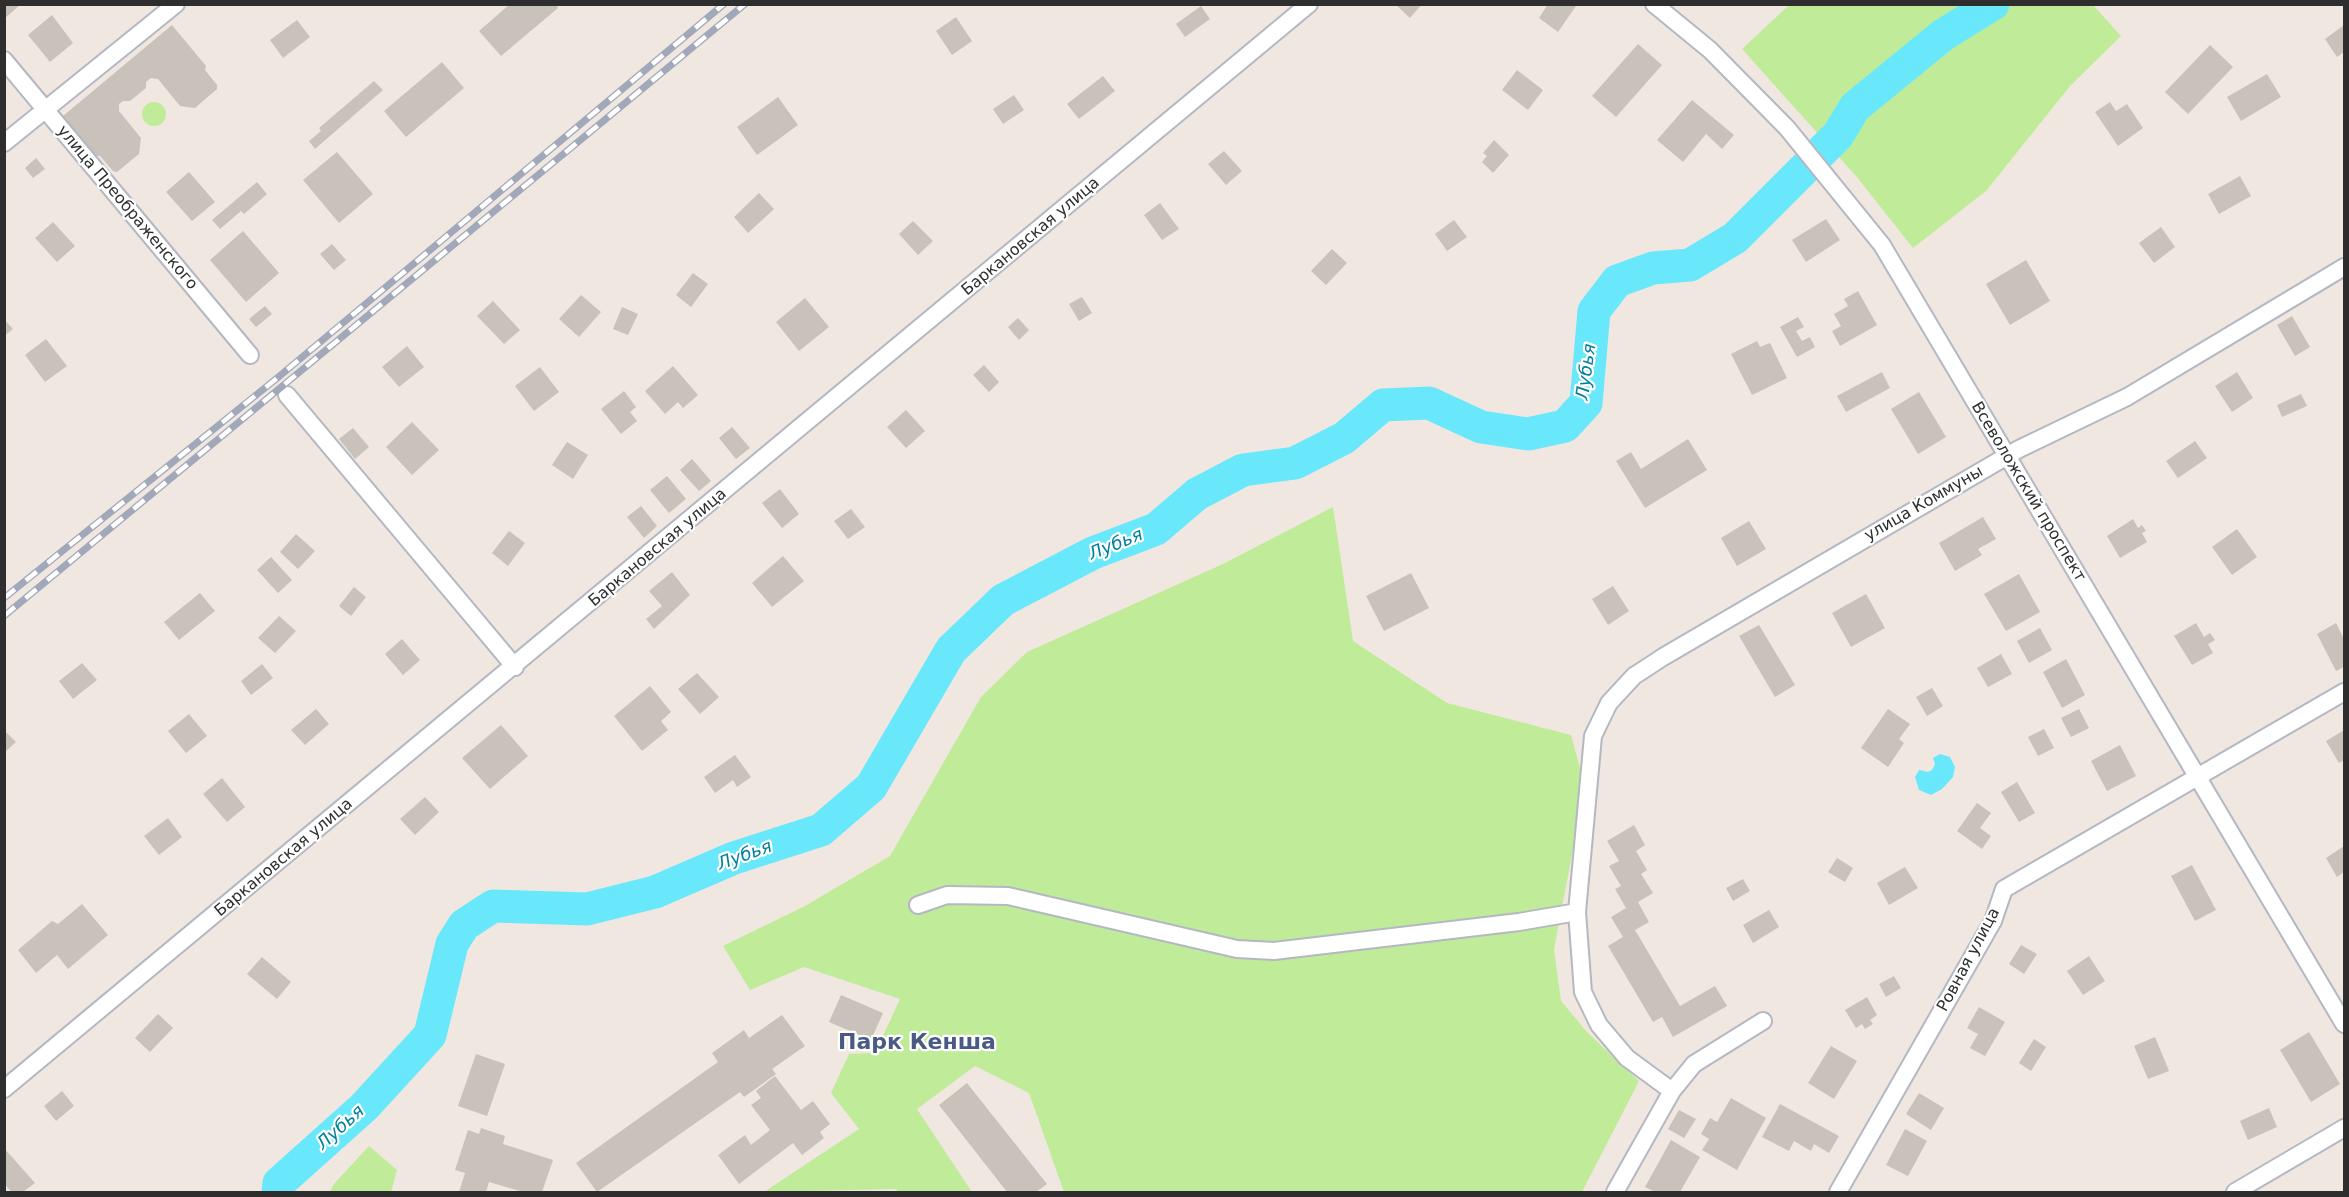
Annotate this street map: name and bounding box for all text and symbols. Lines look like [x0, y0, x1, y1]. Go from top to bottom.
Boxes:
street label: улица Преображенского [53, 122, 201, 294]
street label: Баркановская улица [958, 174, 1104, 300]
water label: Лубья [1572, 342, 1602, 402]
street label: Всеволожский проспект [1967, 399, 2089, 585]
street label: улица Коммуны [1861, 462, 1987, 546]
street label: Баркановская улица [585, 485, 731, 611]
water label: Лубья [1086, 524, 1146, 566]
street label: Баркановская улица [211, 795, 357, 921]
water label: Лубья [715, 836, 775, 876]
street label: Ровная улица [1934, 905, 2004, 1015]
district label: Парк Кенша [838, 1030, 996, 1056]
water label: Лубья [313, 1101, 369, 1155]

